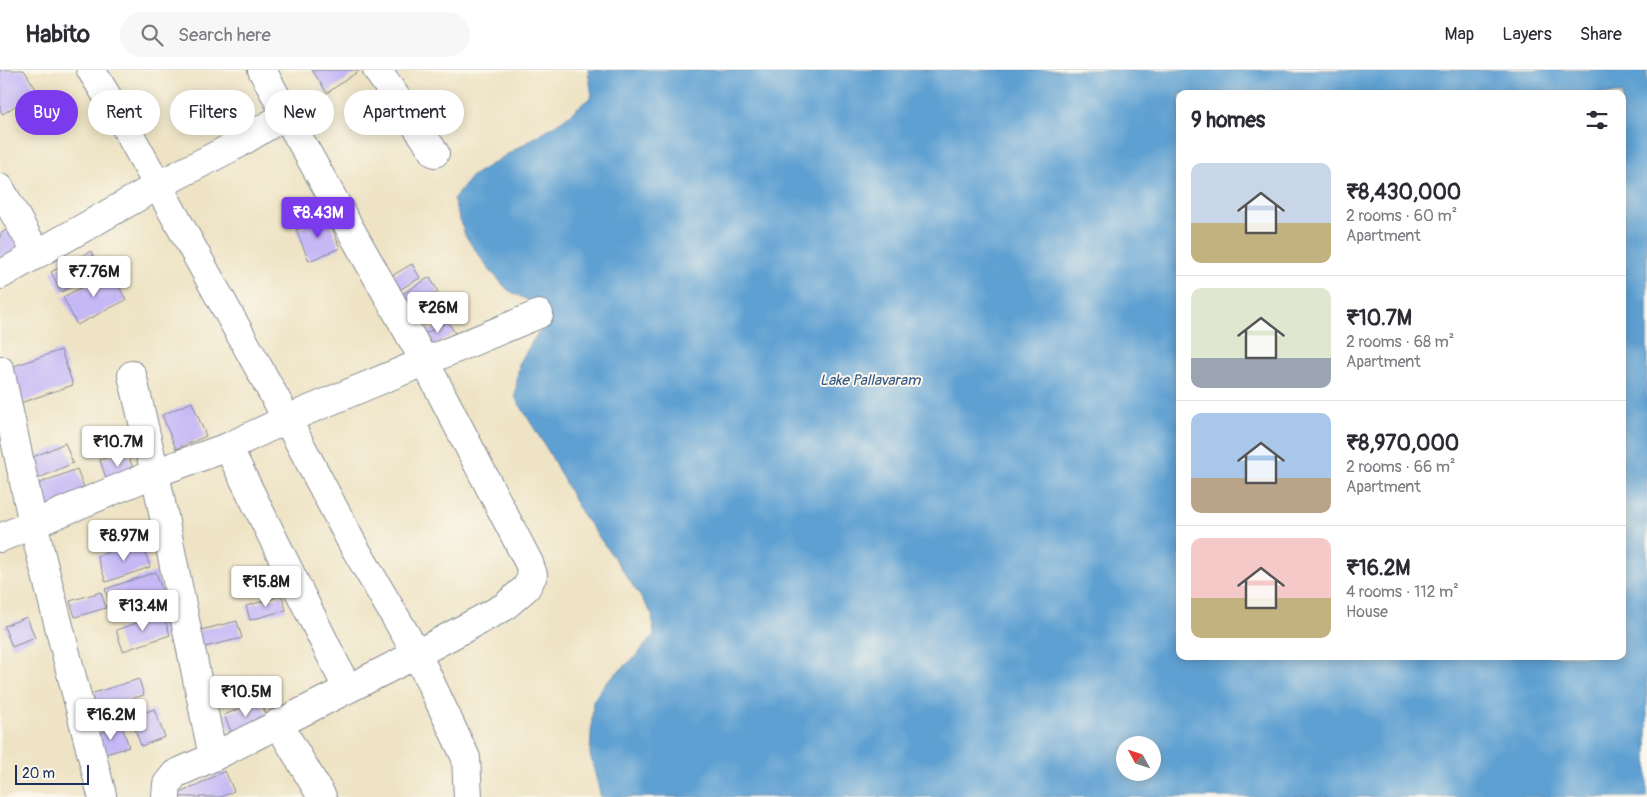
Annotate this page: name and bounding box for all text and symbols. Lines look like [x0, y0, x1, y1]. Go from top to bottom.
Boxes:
search box [120, 12, 470, 57]
text: Habito [25, 20, 90, 49]
icon: search [138, 21, 166, 49]
text: Search here [178, 23, 271, 47]
text: Map [1445, 23, 1474, 46]
text: Layers [1502, 23, 1552, 46]
text: Share [1580, 23, 1622, 46]
chip: Buy [15, 90, 78, 135]
chip: Rent [88, 90, 160, 135]
chip: Filters [170, 90, 255, 135]
chip: New [265, 90, 334, 135]
chip: Apartment [344, 90, 464, 135]
icon: filters [1583, 106, 1611, 134]
text: 9 homes [1191, 107, 1265, 134]
text: ₹8,430,000 [1346, 179, 1461, 206]
icon: home [1231, 183, 1291, 243]
pin: ₹8.43M [277, 196, 359, 239]
text: ₹8.43M [293, 203, 343, 223]
text: 2 rooms · 60 m² [1346, 206, 1457, 226]
text: Apartment [1346, 226, 1421, 246]
pin: ₹7.76M [53, 256, 135, 298]
text: ₹7.76M [69, 262, 119, 282]
pin: ₹26M [408, 292, 468, 334]
text: ₹26M [418, 298, 458, 318]
text: ₹10.7M [1346, 305, 1412, 332]
icon: home [1231, 308, 1291, 368]
text: 2 rooms · 68 m² [1346, 332, 1454, 352]
text: Apartment [1346, 352, 1421, 372]
water label: Lake Pallavaram [820, 371, 922, 390]
pin: ₹10.7M [77, 426, 159, 468]
text: ₹8,970,000 [1346, 430, 1459, 457]
text: ₹10.7M [93, 432, 143, 452]
icon: home [1231, 433, 1291, 493]
text: 2 rooms · 66 m² [1346, 457, 1456, 477]
text: Apartment [1346, 477, 1421, 497]
pin: ₹8.97M [83, 520, 165, 562]
text: ₹8.97M [99, 526, 149, 546]
text: ₹16.2M [1346, 555, 1411, 582]
icon: home [1231, 558, 1291, 618]
pin: ₹15.8M [225, 566, 307, 608]
text: ₹15.8M [242, 572, 290, 592]
text: 4 rooms · 112 m² [1346, 582, 1459, 602]
pin: ₹13.4M [102, 590, 184, 632]
text: ₹13.4M [118, 596, 168, 616]
text: House [1346, 602, 1388, 622]
pin: ₹10.5M [205, 676, 287, 718]
text: ₹10.5M [221, 682, 271, 702]
pin: ₹16.2M [70, 698, 152, 741]
text: ₹16.2M [86, 705, 136, 725]
north arrow [1116, 736, 1161, 781]
map controls [1116, 736, 1161, 781]
scale bar [15, 762, 89, 785]
text: 20 m [22, 765, 55, 782]

